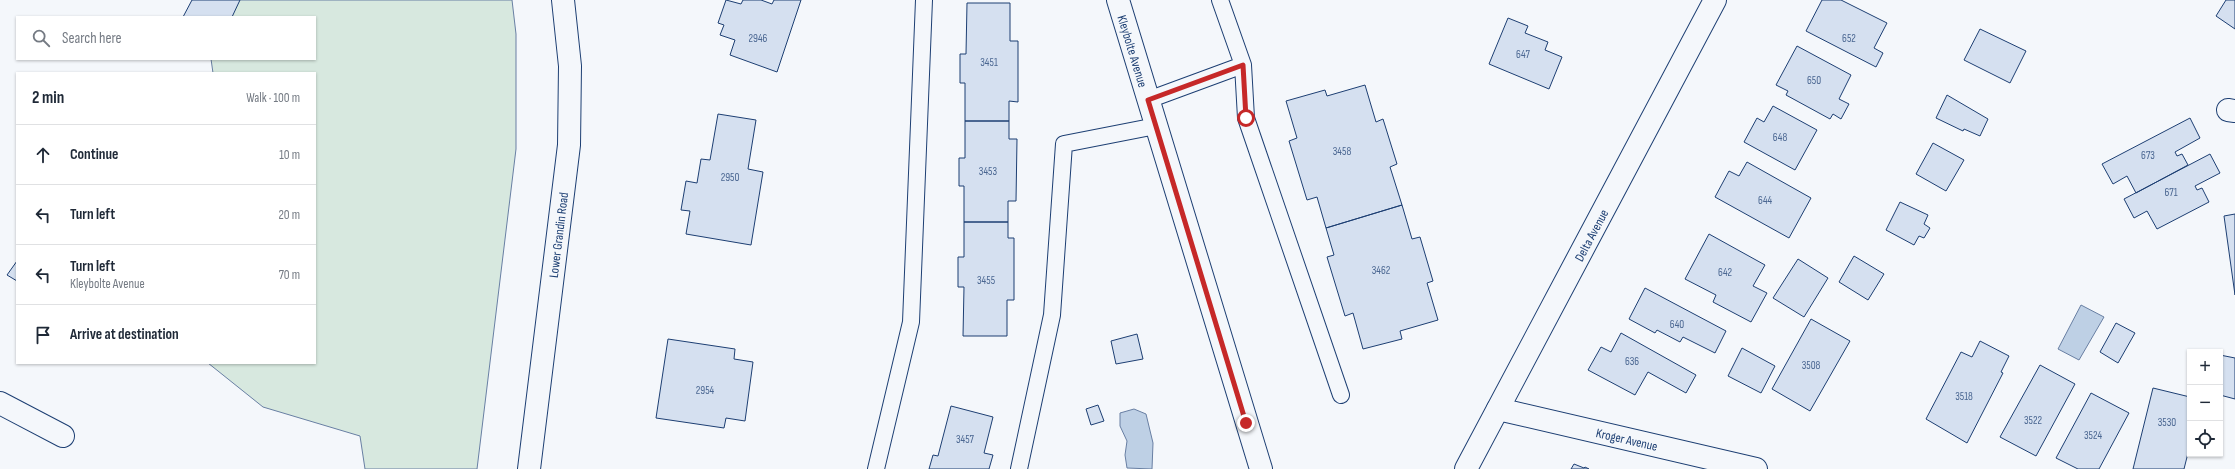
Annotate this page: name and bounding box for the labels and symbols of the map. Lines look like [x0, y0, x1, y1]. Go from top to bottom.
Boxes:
street label: Kleybolte Avenue [1113, 13, 1151, 89]
house number: 2946 [749, 32, 768, 45]
house number: 652 [1842, 32, 1856, 45]
house number: 647 [1516, 48, 1531, 61]
house number: 3451 [980, 56, 998, 69]
house number: 650 [1807, 74, 1821, 87]
route start [1237, 109, 1255, 127]
house number: 648 [1773, 131, 1787, 144]
house number: 3458 [1333, 145, 1351, 158]
house number: 673 [2141, 149, 2155, 162]
house number: 3453 [979, 165, 998, 178]
house number: 2950 [721, 171, 739, 184]
house number: 671 [2164, 186, 2178, 199]
street label: Lower Grandin Road [546, 191, 572, 279]
house number: 644 [1758, 194, 1773, 207]
street label: Delta Avenue [1571, 207, 1612, 264]
house number: 3462 [1372, 264, 1391, 277]
house number: 642 [1718, 266, 1733, 279]
house number: 3455 [977, 274, 995, 287]
house number: 640 [1670, 318, 1684, 331]
house number: 636 [1625, 355, 1639, 368]
house number: 3508 [1802, 359, 1821, 372]
house number: 2954 [696, 384, 715, 397]
house number: 3518 [1955, 390, 1973, 403]
route end [1237, 414, 1255, 432]
house number: 3522 [2024, 414, 2043, 427]
house number: 3530 [2158, 416, 2176, 429]
street label: Kroger Avenue [1594, 425, 1659, 455]
house number: 3524 [2084, 429, 2102, 442]
house number: 3457 [956, 433, 975, 446]

